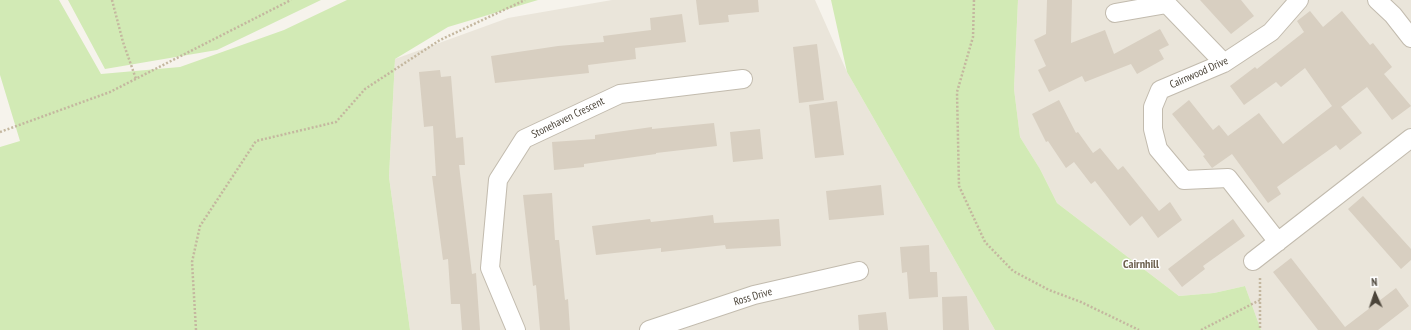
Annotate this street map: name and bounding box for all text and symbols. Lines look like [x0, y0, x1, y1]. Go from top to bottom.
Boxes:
street label: Cairnwood Drive [1168, 54, 1230, 92]
street label: Stonehaven Crescent [529, 95, 607, 141]
district label: Cairnhill [1123, 258, 1159, 272]
north arrow [1355, 274, 1395, 314]
text: N [1371, 275, 1378, 289]
street label: Ross Drive [732, 285, 774, 309]

